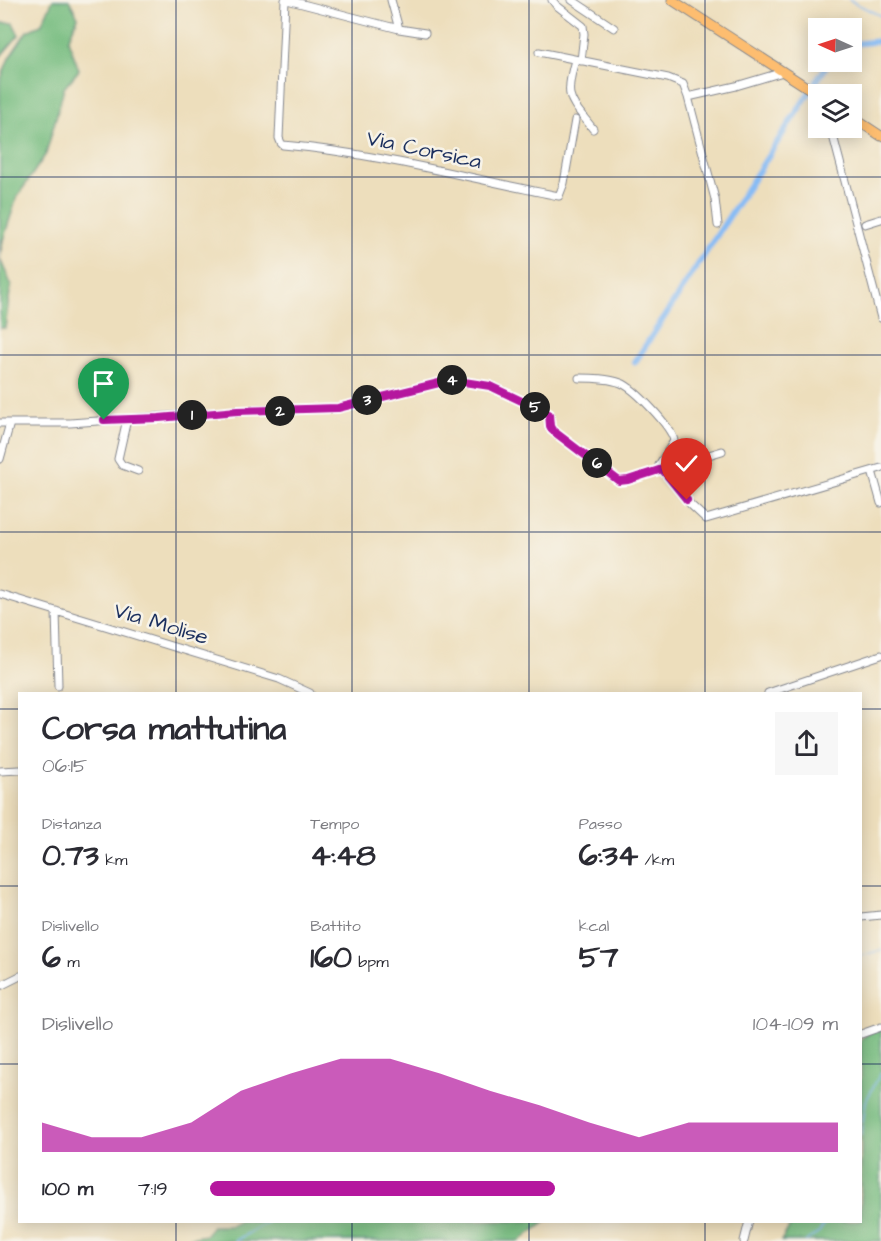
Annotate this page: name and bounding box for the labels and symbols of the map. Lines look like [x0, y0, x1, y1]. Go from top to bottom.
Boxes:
north arrow [808, 18, 862, 72]
street label: Via Corsica [364, 123, 484, 177]
pin [78, 358, 129, 420]
pin: 4 [437, 365, 467, 395]
pin: 3 [352, 385, 382, 415]
pin: 5 [520, 392, 550, 422]
pin: 2 [265, 396, 295, 426]
pin: 1 [177, 400, 207, 430]
pin [661, 438, 712, 500]
pin: 6 [582, 448, 612, 478]
street label: Via Molise [110, 595, 212, 653]

